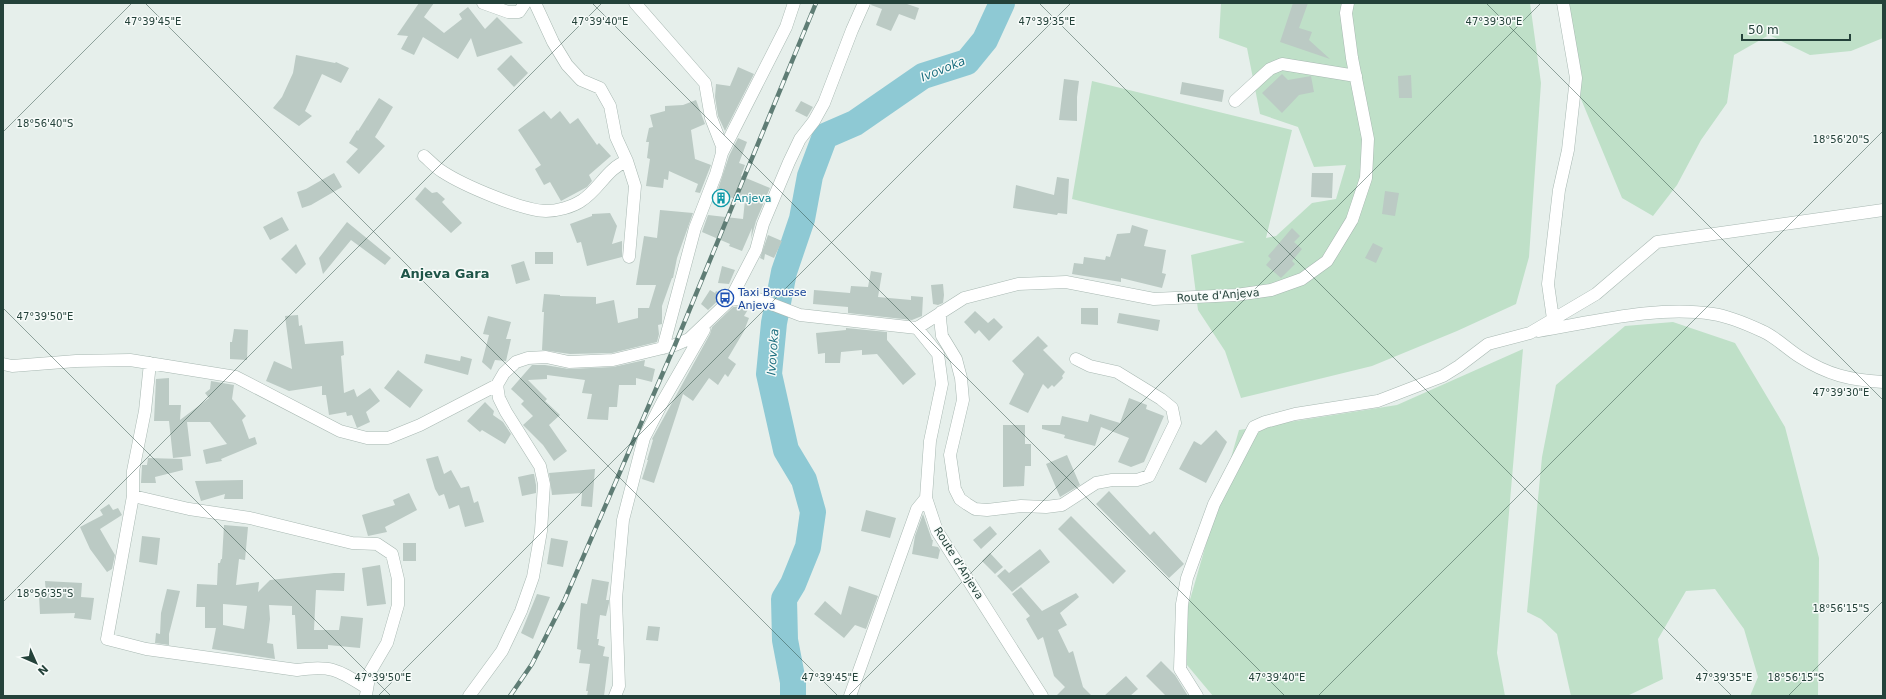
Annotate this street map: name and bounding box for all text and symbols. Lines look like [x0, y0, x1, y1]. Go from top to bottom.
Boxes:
text: 47°39'45"E [125, 16, 181, 27]
text: 47°39'40"E [572, 16, 628, 27]
text: 47°39'35"E [1019, 16, 1075, 27]
text: 47°39'30"E [1466, 16, 1522, 27]
scale bar [1742, 16, 1850, 42]
text: 50 m [1748, 23, 1779, 37]
water label: Ivovoka [919, 54, 967, 84]
text: 18°56'40"S [17, 118, 73, 129]
text: 18°56'20"S [1813, 134, 1869, 145]
building icon: Anjeva [711, 188, 731, 208]
place label: Anjeva [734, 192, 772, 205]
district label: Anjeva Gara [401, 266, 490, 281]
place label: Taxi Brousse Anjeva [737, 286, 807, 312]
street label: Route d'Anjeva [1176, 286, 1260, 305]
bus stop icon: Taxi Brousse Anjeva [715, 288, 735, 308]
text: 47°39'50"E [17, 311, 73, 322]
water label: Ivovoka [764, 328, 782, 376]
text: 47°39'30"E [1813, 387, 1869, 398]
street label: Route d'Anjeva [931, 525, 986, 602]
text: 18°56'35"S [17, 588, 73, 599]
text: 18°56'15"S [1813, 603, 1869, 614]
north arrow [16, 643, 56, 683]
text: N [35, 662, 51, 678]
text: 47°39'50"E [355, 672, 411, 683]
text: 47°39'45"E [802, 672, 858, 683]
text: 47°39'40"E [1249, 672, 1305, 683]
text: 47°39'35"E [1696, 672, 1752, 683]
text: 18°56'15"S [1768, 672, 1824, 683]

